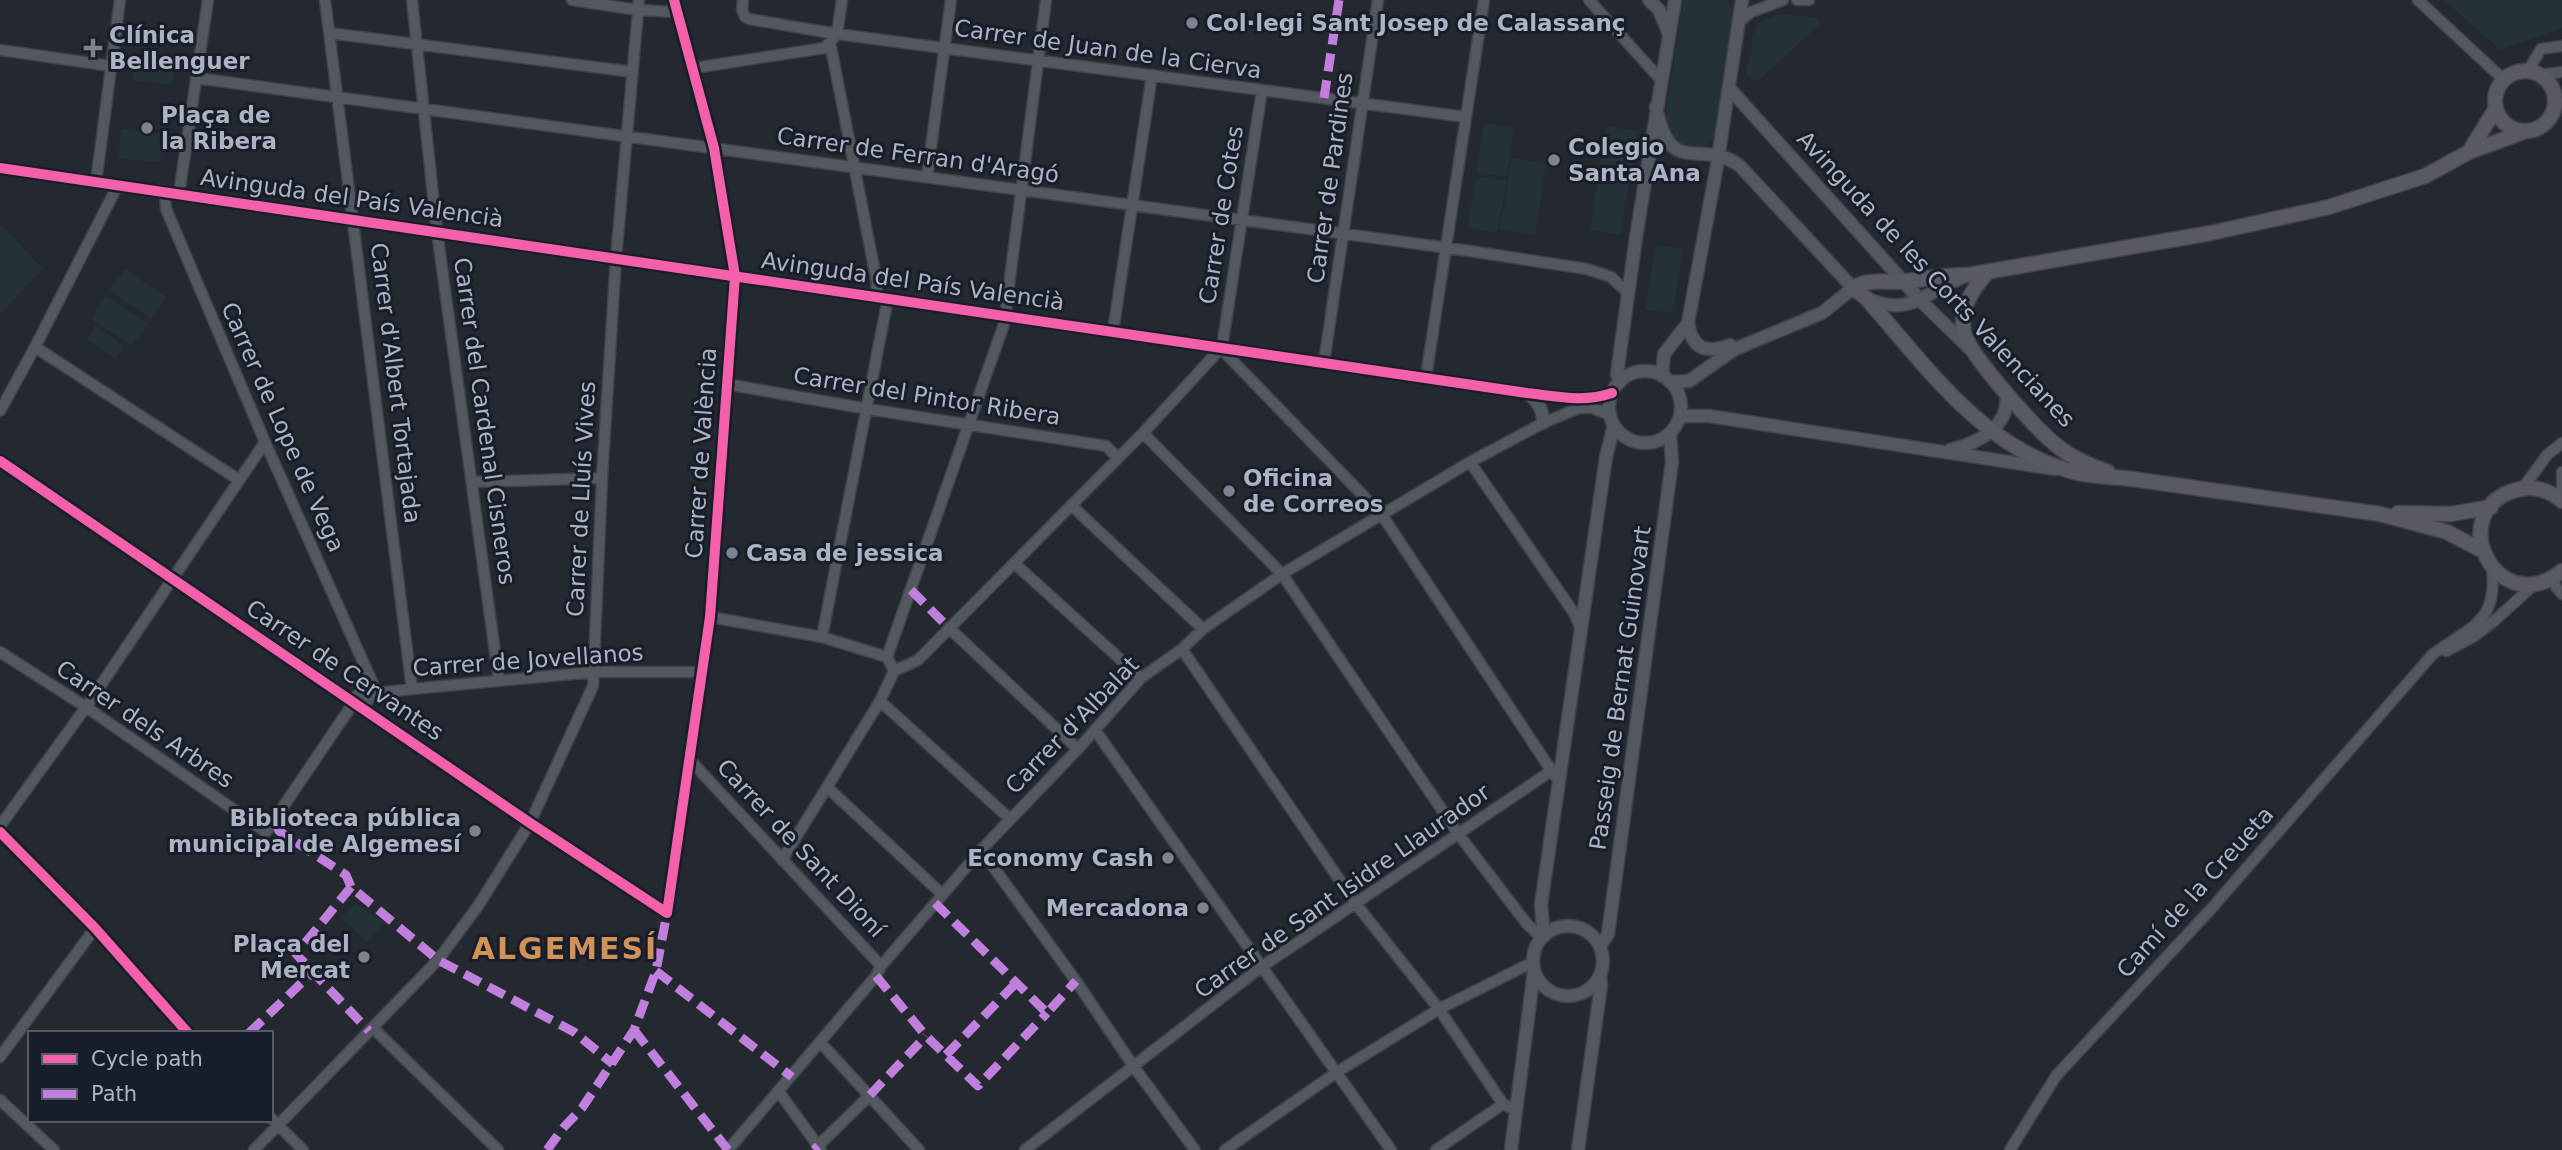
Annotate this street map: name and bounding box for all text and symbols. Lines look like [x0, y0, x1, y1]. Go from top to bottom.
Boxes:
place label: Col·legi Sant Josep de Calassanç [1206, 10, 1626, 36]
street label: Carrer de Juan de la Cierva [953, 15, 1263, 83]
marker: Col·legi Sant Josep de Calassanç [1184, 15, 1200, 31]
place label: Clínica Bellenguer [109, 22, 250, 74]
marker: Clínica Bellenguer [83, 38, 103, 58]
street label: Carrer de Pardines [1302, 71, 1358, 285]
place label: Plaça de la Ribera [161, 102, 277, 154]
marker: Plaça de la Ribera [139, 120, 155, 136]
street label: Carrer de Ferran d'Aragó [775, 122, 1061, 188]
street label: Carrer de Cotes [1194, 124, 1248, 306]
street label: Avinguda de les Corts Valencianes [1792, 126, 2080, 432]
place label: Colegio Santa Ana [1568, 134, 1701, 186]
marker: Colegio Santa Ana [1546, 152, 1562, 168]
street label: Avinguda del País Valencià [199, 164, 505, 232]
street label: Carrer d'Albert Tortajada [366, 241, 426, 525]
street label: Avinguda del País Valencià [760, 247, 1066, 315]
street label: Carrer del Cardenal Cisneros [449, 256, 521, 586]
street label: Carrer de Lope de Vega [216, 298, 350, 556]
street label: Carrer de València [681, 347, 721, 559]
street label: Carrer del Pintor Ribera [791, 362, 1063, 430]
street label: Carrer de Lluís Vives [562, 380, 600, 618]
place label: Oficina de Correos [1243, 465, 1384, 517]
marker: Oficina de Correos [1221, 483, 1237, 499]
street label: Passeig de Bernat Guinovart [1584, 524, 1656, 852]
place label: Casa de jessica [746, 540, 944, 566]
marker: Casa de jessica [724, 545, 740, 561]
street label: Carrer de Cervantes [241, 594, 449, 746]
street label: Carrer de Jovellanos [412, 639, 644, 681]
street label: Carrer d'Albalat [1000, 651, 1144, 799]
street label: Carrer dels Arbres [51, 655, 239, 793]
street label: Carrer de Sant Dioní [712, 754, 891, 943]
street label: Carrer de Sant Isidre Llaurador [1189, 778, 1495, 1003]
street label: Camí de la Creueta [2111, 801, 2279, 983]
place label: Biblioteca pública municipal de Algemesí [168, 805, 462, 857]
marker: Biblioteca pública municipal de Algemesí [467, 823, 483, 839]
place label: Economy Cash [967, 845, 1154, 871]
marker: Economy Cash [1160, 850, 1176, 866]
place label: Mercadona [1046, 895, 1189, 921]
marker: Mercadona [1195, 900, 1211, 916]
place label: Plaça del Mercat [233, 931, 350, 983]
district label: ALGEMESÍ [472, 931, 658, 966]
marker: Plaça del Mercat [356, 949, 372, 965]
legend [28, 1031, 273, 1122]
text: Cycle path [91, 1047, 203, 1071]
text: Path [91, 1082, 137, 1106]

